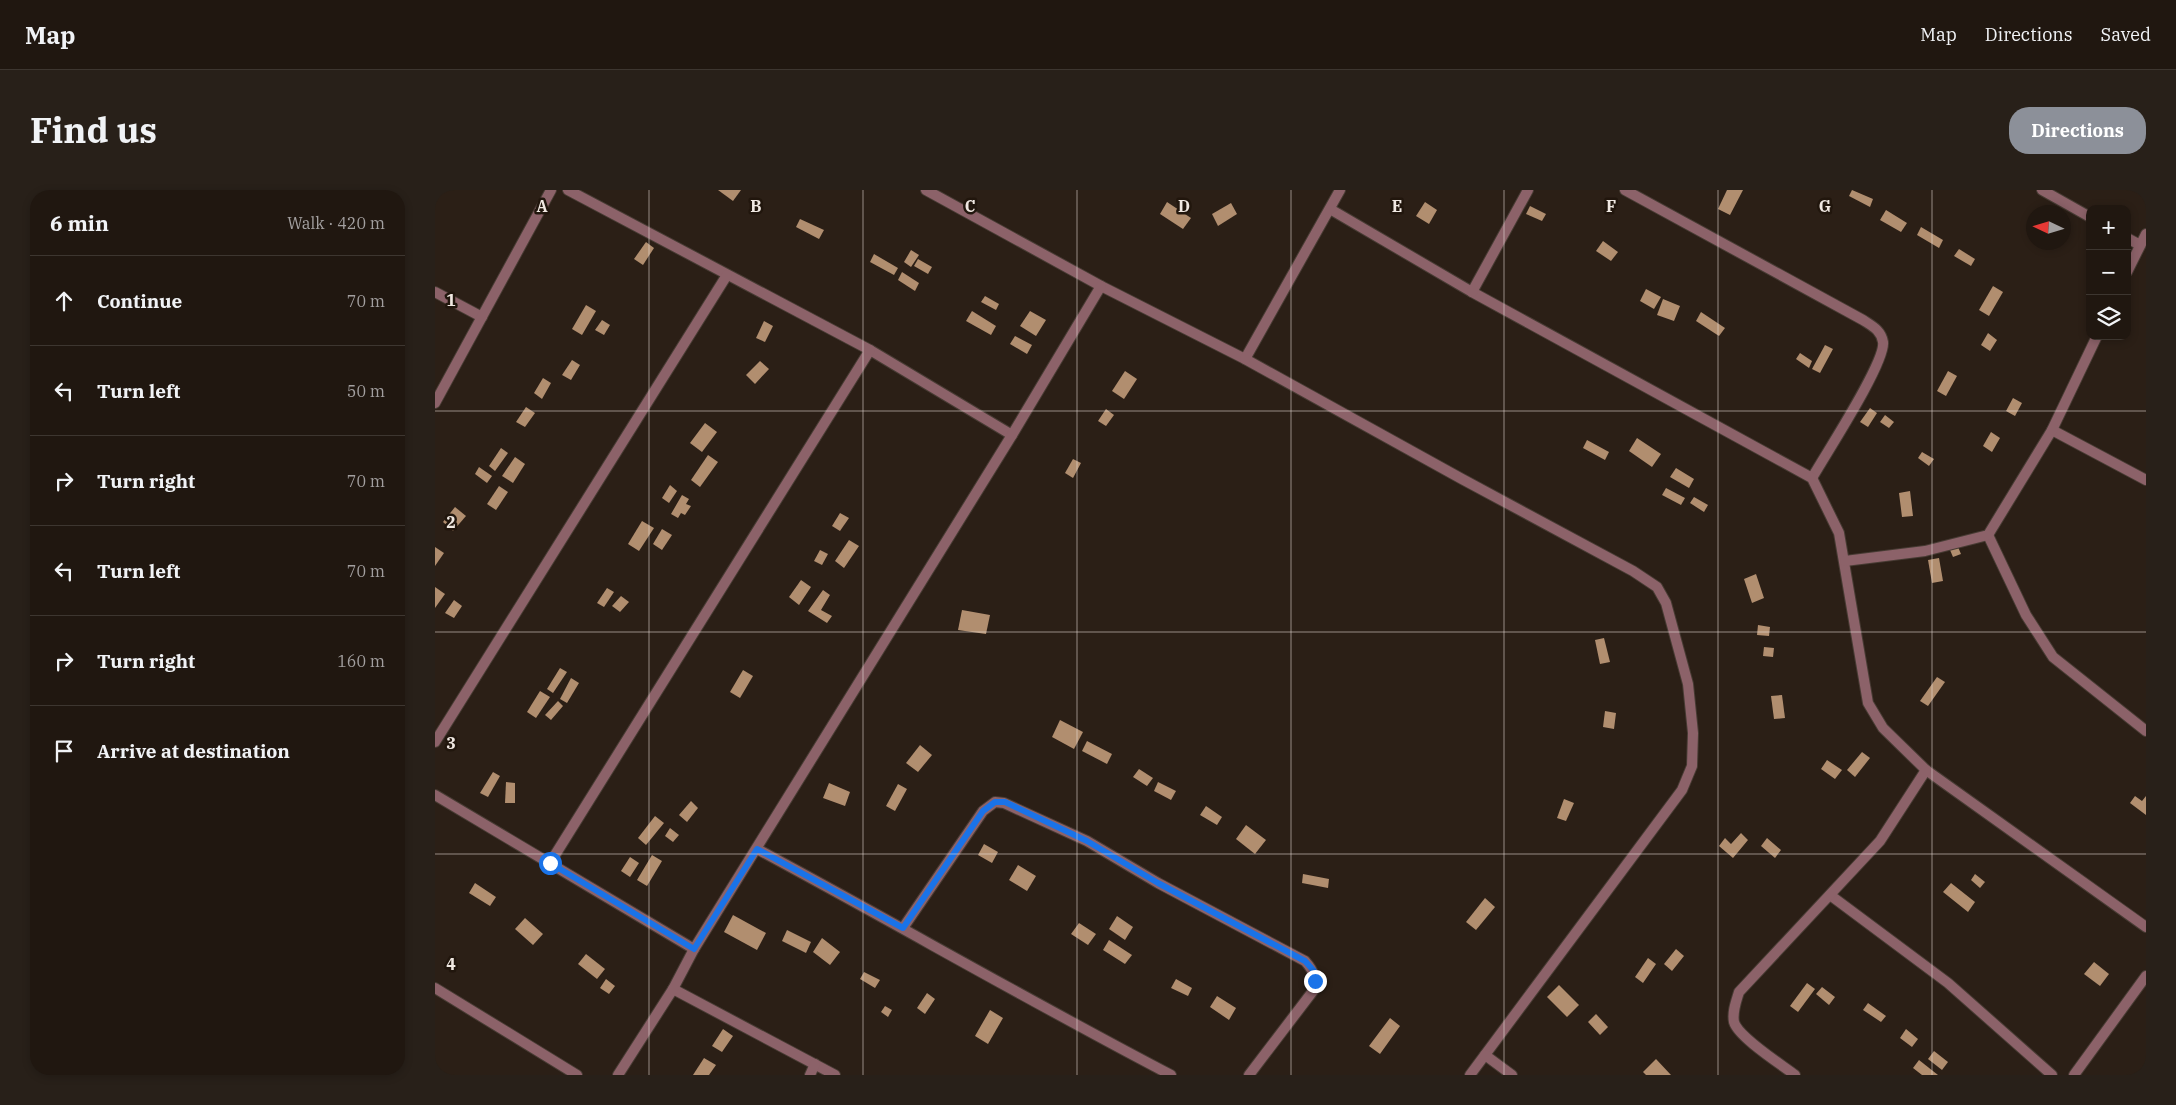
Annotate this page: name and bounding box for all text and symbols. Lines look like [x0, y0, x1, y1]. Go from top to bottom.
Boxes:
text: Map [25, 19, 75, 51]
text: Map [1920, 23, 1957, 46]
text: Directions [1985, 23, 2073, 46]
text: Saved [2101, 23, 2151, 46]
text: Find us [30, 107, 157, 153]
button: Directions [2009, 107, 2146, 154]
text: A [536, 196, 548, 216]
text: B [750, 196, 762, 216]
text: C [965, 196, 975, 216]
text: D [1178, 196, 1190, 216]
text: E [1392, 196, 1402, 216]
text: F [1606, 196, 1616, 216]
text: G [1819, 196, 1831, 216]
north arrow [2026, 205, 2071, 250]
map controls [2086, 205, 2131, 340]
button: + [2086, 205, 2131, 250]
text: 6 min [50, 209, 109, 237]
text: Walk · 420 m [287, 213, 385, 233]
button: − [2086, 250, 2131, 295]
icon: ahead [50, 287, 78, 315]
text: Continue [97, 289, 182, 313]
text: 1 [446, 290, 456, 310]
text: 70 m [347, 291, 385, 311]
button: layers [2086, 295, 2131, 340]
icon: left [50, 377, 78, 405]
text: Turn left [97, 379, 180, 403]
text: 50 m [347, 381, 385, 401]
icon: right [50, 467, 78, 495]
text: Turn right [97, 469, 195, 493]
text: 70 m [347, 471, 385, 491]
text: 2 [446, 512, 456, 532]
icon: left [50, 557, 78, 585]
text: Turn left [97, 559, 180, 583]
text: 70 m [347, 561, 385, 581]
icon: right [50, 647, 78, 675]
text: Turn right [97, 649, 195, 673]
text: 160 m [337, 651, 385, 671]
text: 3 [446, 733, 456, 753]
icon: arrive [50, 737, 78, 765]
text: Arrive at destination [97, 739, 290, 763]
route start [539, 852, 562, 875]
text: 4 [446, 954, 456, 974]
route end [1304, 970, 1327, 993]

